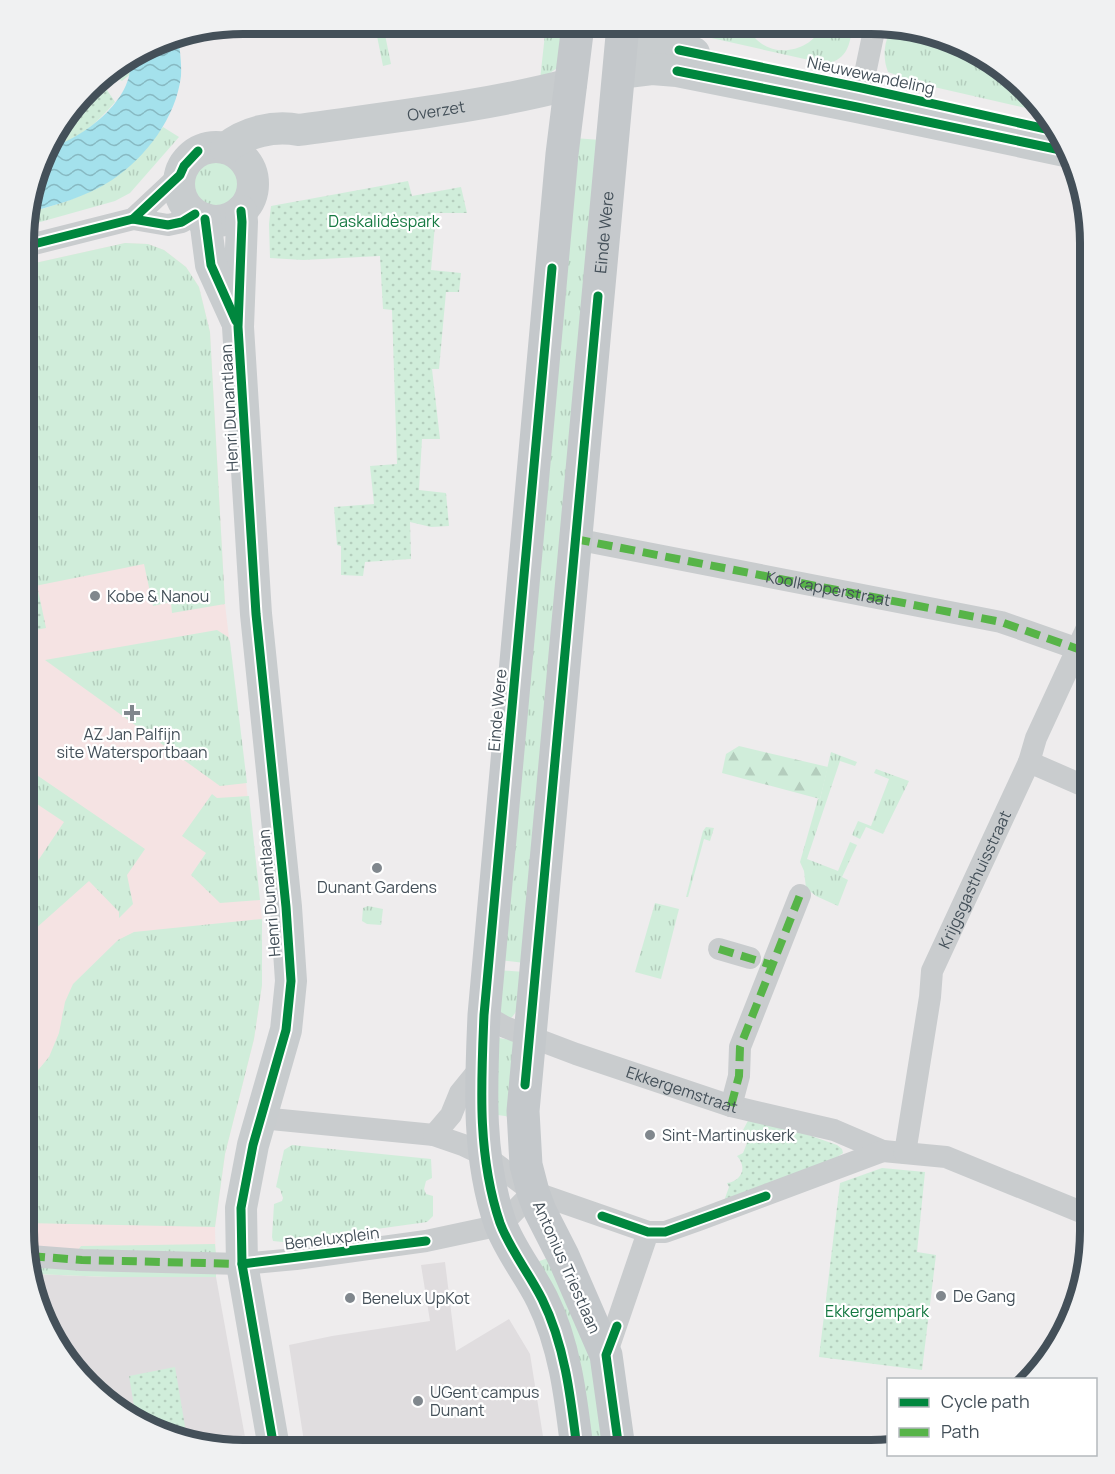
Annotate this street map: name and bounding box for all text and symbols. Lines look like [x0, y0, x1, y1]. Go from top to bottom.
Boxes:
street label: Nieuwewandeling [805, 51, 937, 99]
street label: Overzet [406, 95, 467, 126]
street label: Einde Were [589, 190, 619, 275]
park label: Daskalidèspark [328, 210, 441, 232]
street label: Henri Dunantlaan [215, 344, 243, 472]
street label: Koolkapperstraat [764, 565, 892, 611]
place label: Kobe & Nanou [107, 585, 209, 607]
marker: Kobe & Nanou [88, 589, 102, 603]
street label: Einde Were [482, 668, 512, 752]
marker: AZ Jan Palfijn site Watersportbaan [123, 704, 141, 722]
place label: AZ Jan Palfijn site Watersportbaan [56, 723, 208, 763]
street label: Krijgsgasthuisstraat [933, 807, 1016, 952]
street label: Henri Dunantlaan [252, 828, 286, 958]
marker: Dunant Gardens [370, 861, 384, 875]
place label: Dunant Gardens [317, 876, 437, 898]
street label: Ekkergemstraat [623, 1061, 740, 1118]
place label: Sint-Martinuskerk [662, 1124, 796, 1146]
marker: Sint-Martinuskerk [643, 1128, 657, 1142]
street label: Antonius Triestlaan [528, 1197, 606, 1337]
street label: Beneluxplein [283, 1221, 381, 1255]
place label: De Gang [953, 1285, 1015, 1307]
place label: Benelux UpKot [362, 1287, 470, 1309]
marker: De Gang [934, 1289, 948, 1303]
marker: Benelux UpKot [343, 1291, 357, 1305]
park label: Ekkergempark [825, 1300, 930, 1322]
legend [887, 1378, 1097, 1456]
place label: UGent campus Dunant [430, 1381, 539, 1421]
text: Cycle path [941, 1389, 1030, 1413]
marker: UGent campus Dunant [411, 1394, 425, 1408]
text: Path [941, 1419, 979, 1443]

